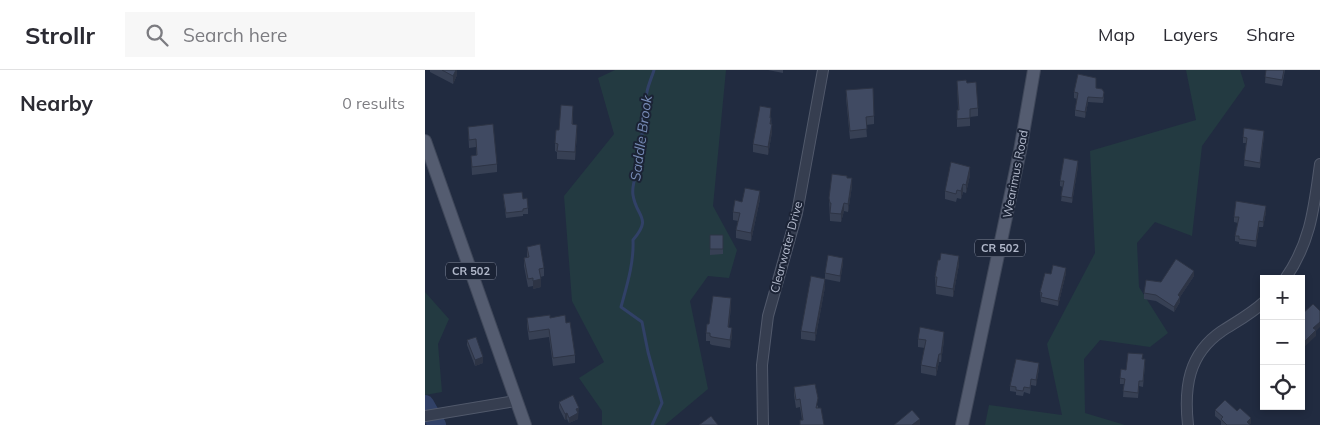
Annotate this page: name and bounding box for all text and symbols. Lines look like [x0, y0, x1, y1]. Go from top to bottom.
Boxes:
search box [125, 12, 475, 57]
text: Strollr [25, 20, 95, 50]
icon: search [143, 21, 171, 49]
text: Search here [183, 23, 287, 47]
text: Map [1098, 23, 1135, 46]
text: Layers [1163, 23, 1218, 46]
text: Share [1246, 23, 1295, 46]
text: Nearby [20, 90, 93, 116]
text: 0 results [342, 93, 405, 113]
water label: Saddle Brook [626, 93, 656, 182]
street label: Wearimus Road [999, 129, 1031, 219]
street label: Clearwater Drive [767, 200, 805, 294]
road number: CR 502 [975, 240, 1025, 257]
road number: CR 502 [446, 262, 496, 280]
map controls [1260, 275, 1305, 410]
button: + [1260, 275, 1305, 320]
button: − [1260, 320, 1305, 365]
button: locate [1260, 365, 1305, 410]

